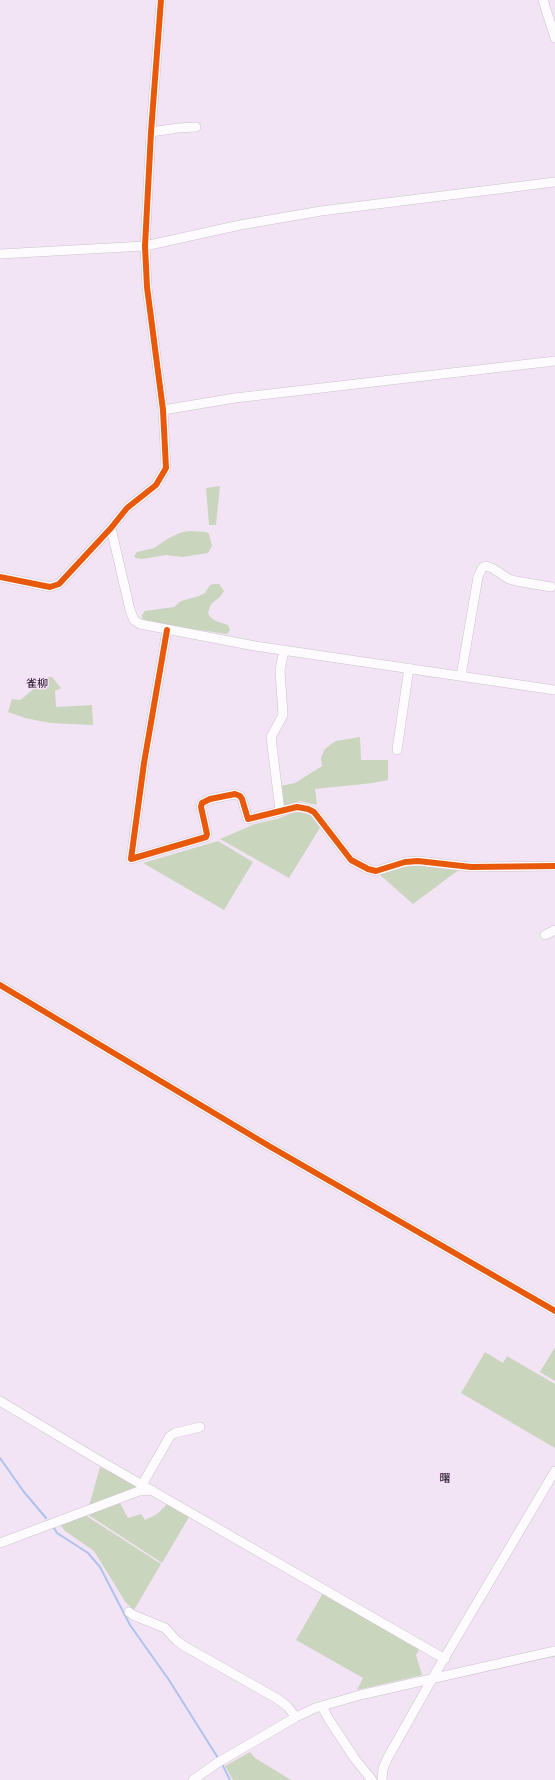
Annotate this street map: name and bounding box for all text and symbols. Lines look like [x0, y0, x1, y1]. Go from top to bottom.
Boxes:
district label: 雀柳 [26, 677, 48, 691]
district label: 曙 [440, 1472, 450, 1486]

